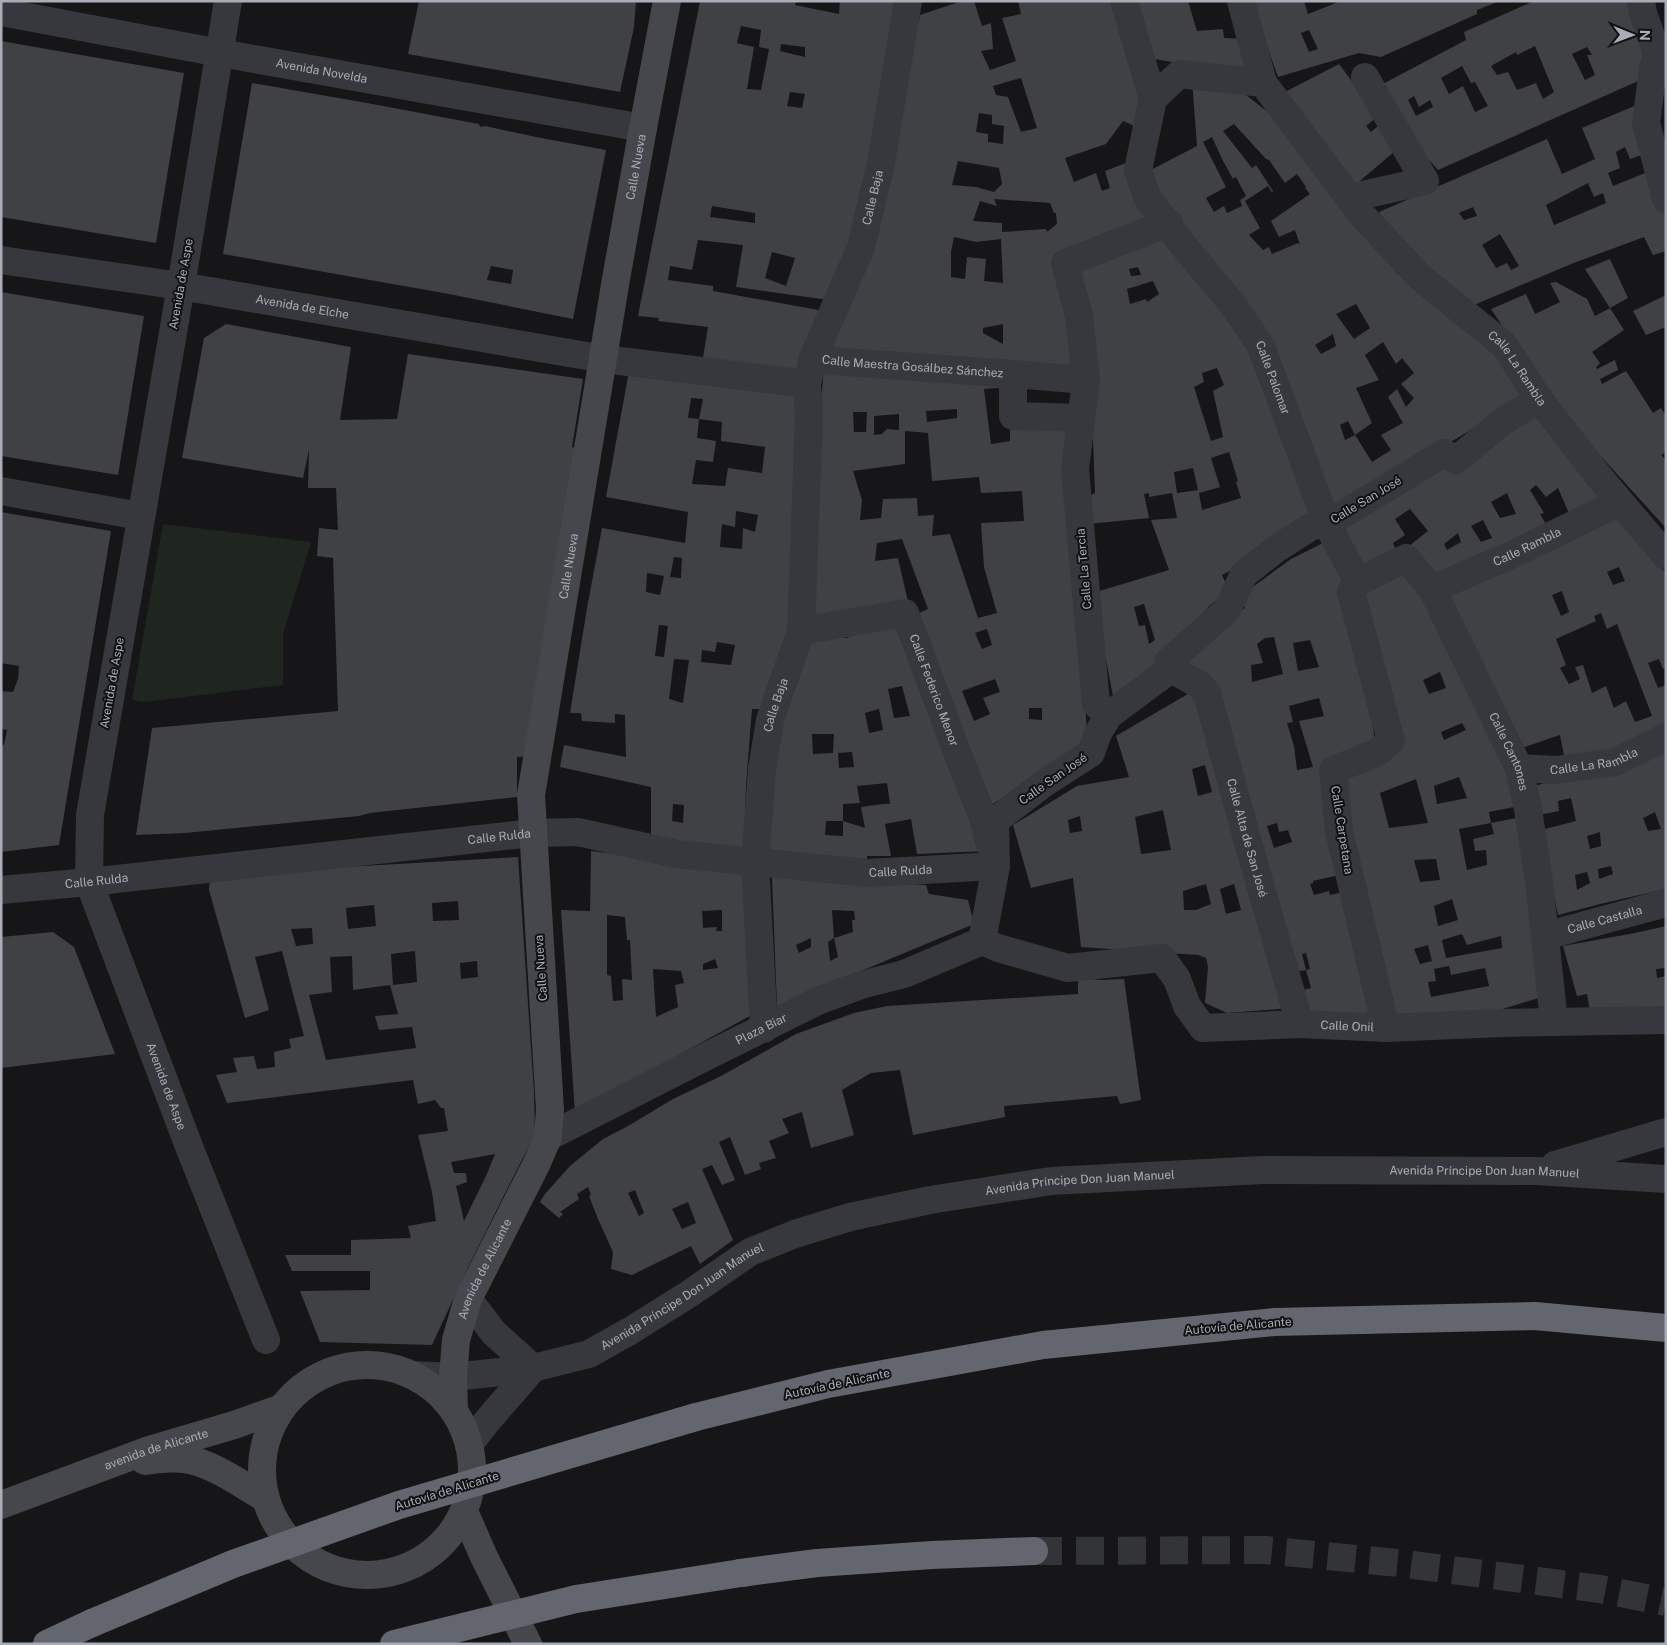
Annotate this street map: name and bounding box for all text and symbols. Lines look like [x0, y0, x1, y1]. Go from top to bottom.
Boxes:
north arrow [1607, 10, 1657, 60]
text: N [1637, 30, 1653, 41]
street label: Avenida Novelda [275, 56, 368, 86]
street label: Calle Nueva [623, 133, 649, 201]
street label: Calle Baja [859, 169, 886, 226]
street label: Avenida de Aspe [166, 237, 196, 331]
street label: Avenida de Elche [254, 292, 350, 322]
street label: Calle La Rambla [1485, 328, 1549, 409]
street label: Calle Palomar [1253, 338, 1293, 417]
street label: Calle Maestra Gosálbez Sánchez [821, 352, 1004, 380]
street label: Calle San José [1328, 473, 1404, 527]
street label: Calle Rambla [1491, 525, 1563, 569]
street label: Calle La Tercia [1073, 528, 1095, 610]
street label: Calle Nueva [556, 532, 581, 600]
street label: Calle Federico Menor [907, 632, 961, 748]
street label: Avenida de Aspe [97, 636, 127, 730]
street label: Calle Baja [761, 676, 791, 733]
street label: Calle Cantones [1486, 710, 1531, 792]
street label: Calle La Rambla [1550, 745, 1640, 777]
street label: Calle San José [1016, 750, 1090, 808]
street label: Calle Alta de San José [1224, 777, 1270, 899]
street label: Calle Carpetana [1328, 785, 1356, 875]
street label: Calle Rulda [467, 826, 531, 847]
street label: Calle Rulda [868, 862, 933, 880]
street label: Calle Rulda [64, 871, 129, 891]
street label: Calle Castalla [1566, 903, 1644, 937]
street label: Calle Nueva [532, 934, 550, 1002]
street label: Plaza Biar [733, 1010, 790, 1048]
street label: Calle Onil [1320, 1018, 1375, 1034]
street label: Avenida de Aspe [143, 1041, 189, 1132]
street label: Avenida Príncipe Don Juan Manuel [1389, 1163, 1580, 1181]
street label: Avenida Príncipe Don Juan Manuel [984, 1168, 1176, 1198]
street label: Avenida de Alicante [455, 1216, 515, 1321]
street label: Avenida Príncipe Don Juan Manuel [598, 1240, 766, 1353]
street label: Autovía de Alicante [1184, 1314, 1293, 1338]
street label: Autovía de Alicante [783, 1366, 891, 1402]
street label: avenida de Alicante [102, 1426, 210, 1473]
street label: Autovía de Alicante [393, 1468, 501, 1513]

